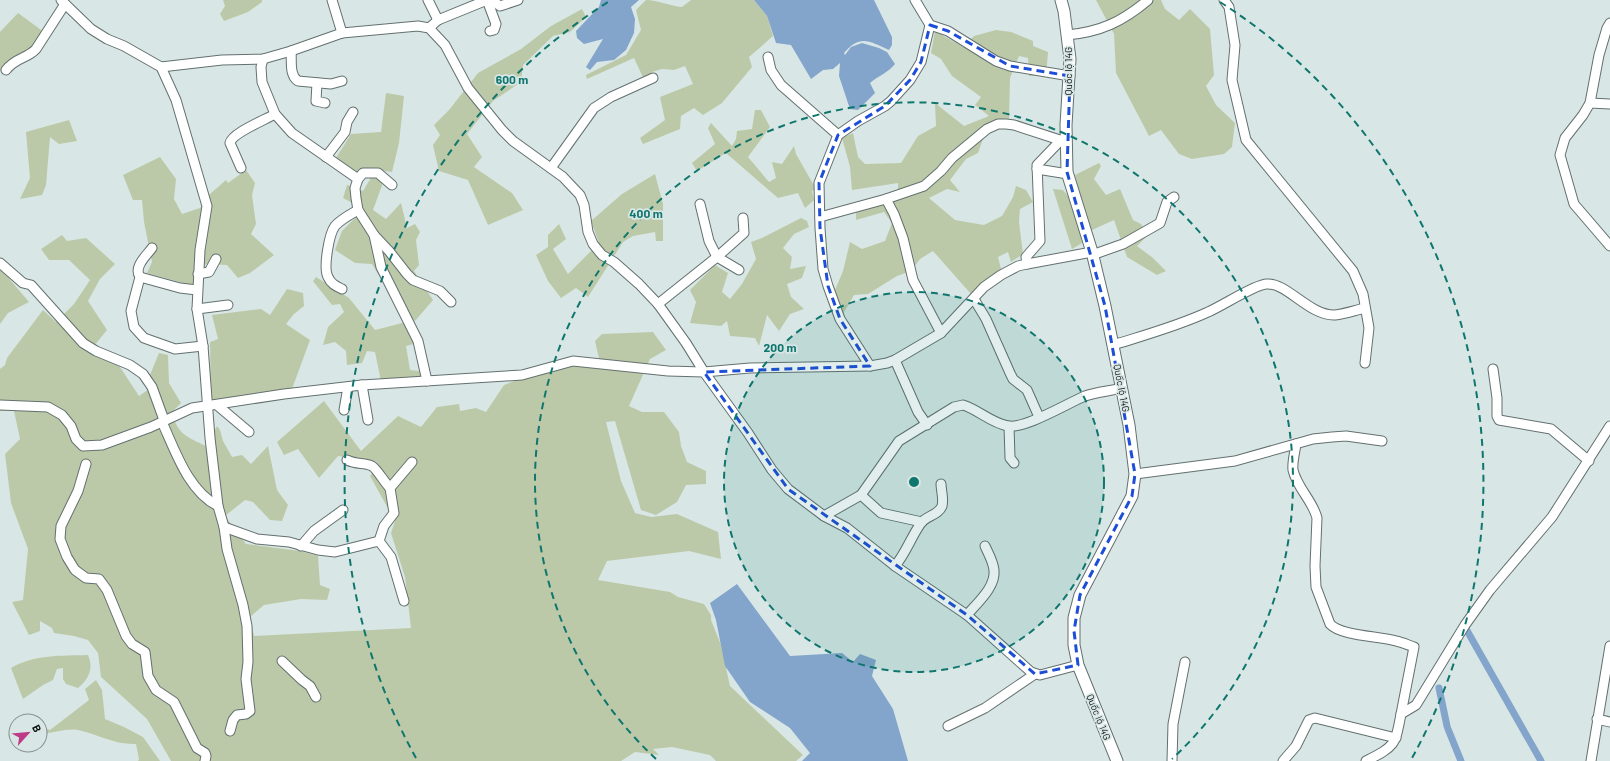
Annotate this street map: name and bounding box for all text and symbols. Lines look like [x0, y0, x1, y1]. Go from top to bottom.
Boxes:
street label: Quốc lộ 14G [1062, 47, 1074, 95]
text: 600 m [496, 72, 528, 86]
text: 400 m [629, 206, 663, 220]
text: 200 m [764, 340, 796, 354]
street label: Quốc lộ 14G [1111, 363, 1133, 413]
centre of rings [907, 475, 921, 489]
street label: Quốc lộ 14G [1084, 692, 1114, 742]
north arrow [8, 713, 48, 753]
text: B [30, 722, 45, 734]

